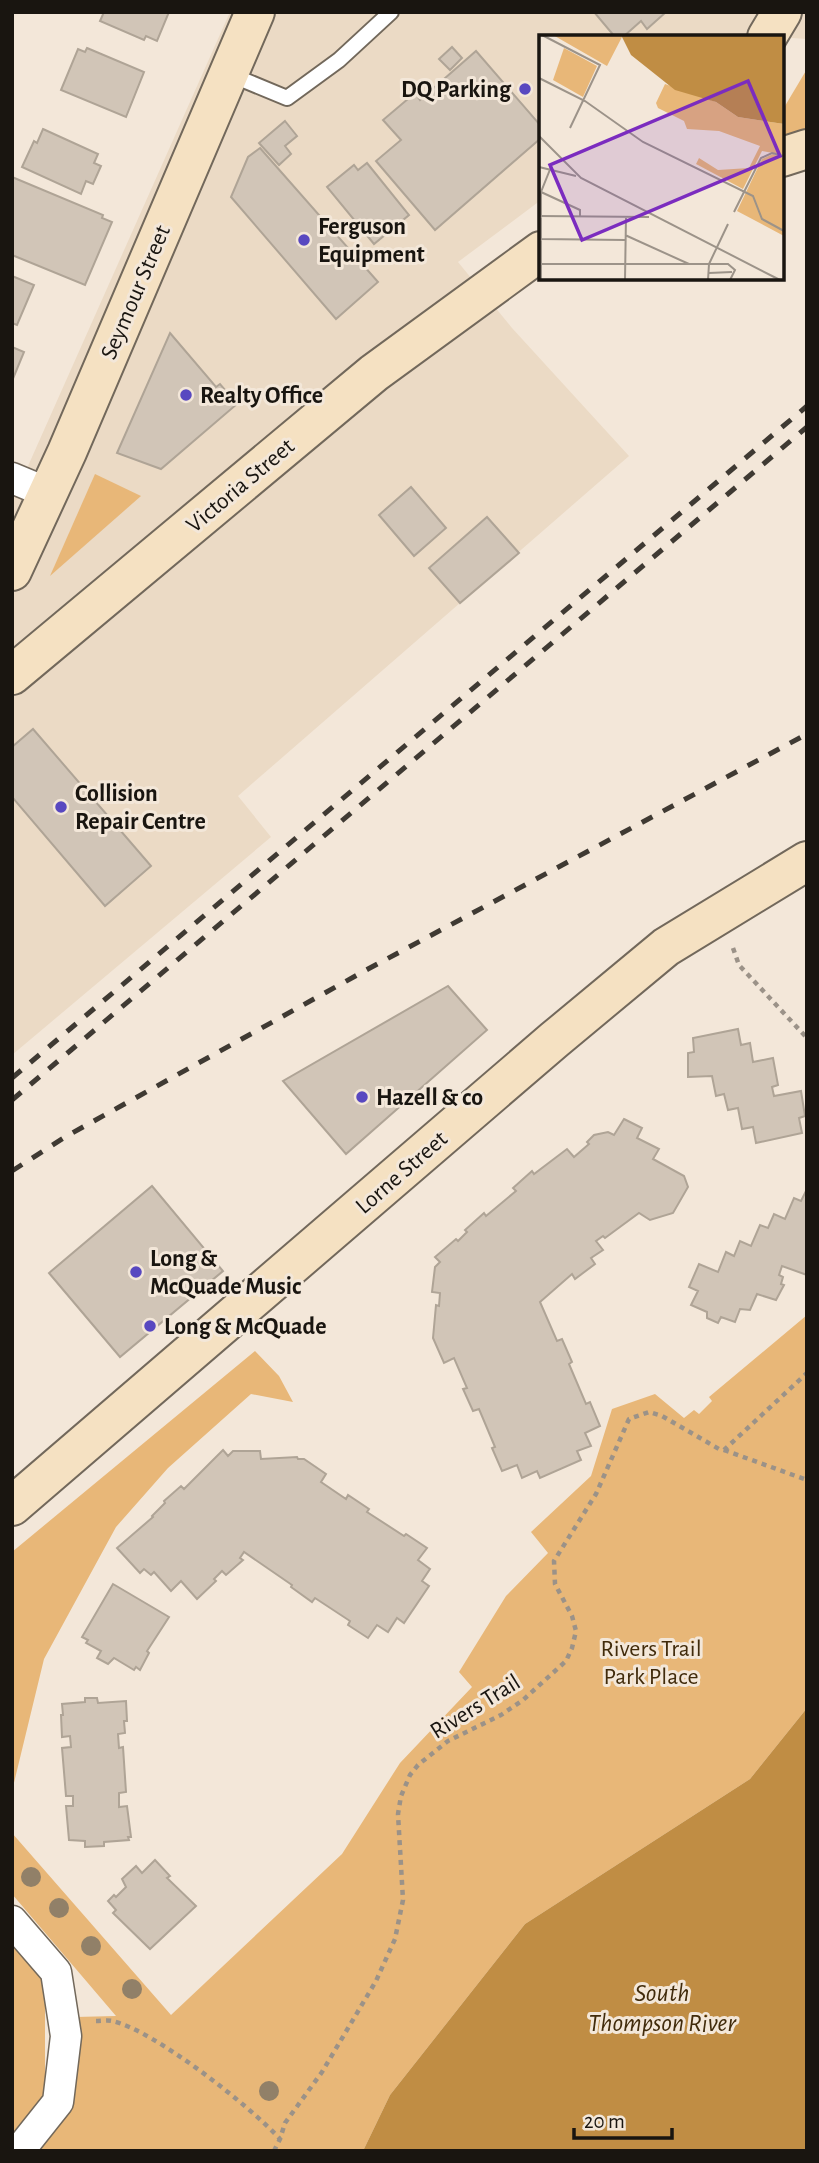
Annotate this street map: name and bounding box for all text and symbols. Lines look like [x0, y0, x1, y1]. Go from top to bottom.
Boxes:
inset map [539, 35, 784, 280]
place label: DQ Parking [401, 78, 512, 102]
marker: DQ Parking [517, 81, 533, 97]
place label: Ferguson Equipment [318, 215, 425, 267]
street label: Seymour Street [97, 221, 175, 363]
marker: Ferguson Equipment [296, 232, 312, 248]
place label: Realty Office [200, 384, 323, 408]
marker: Realty Office [178, 387, 194, 403]
street label: Victoria Street [182, 434, 299, 538]
place label: Collision Repair Centre [75, 782, 206, 834]
marker: Collision Repair Centre [53, 799, 69, 815]
place label: Hazell & co [376, 1086, 483, 1110]
marker: Hazell & co [354, 1089, 370, 1105]
street label: Lorne Street [351, 1126, 452, 1219]
place label: Long & McQuade Music [150, 1247, 301, 1299]
marker: Long & McQuade Music [128, 1264, 144, 1280]
place label: Long & McQuade [164, 1315, 327, 1339]
marker: Long & McQuade [142, 1318, 158, 1334]
park label: Rivers Trail Park Place [600, 1637, 702, 1689]
street label: Rivers Trail [426, 1670, 525, 1744]
water label: South Thompson River [588, 1980, 737, 2036]
scale bar [574, 2096, 672, 2140]
text: 20 m [584, 2111, 625, 2132]

